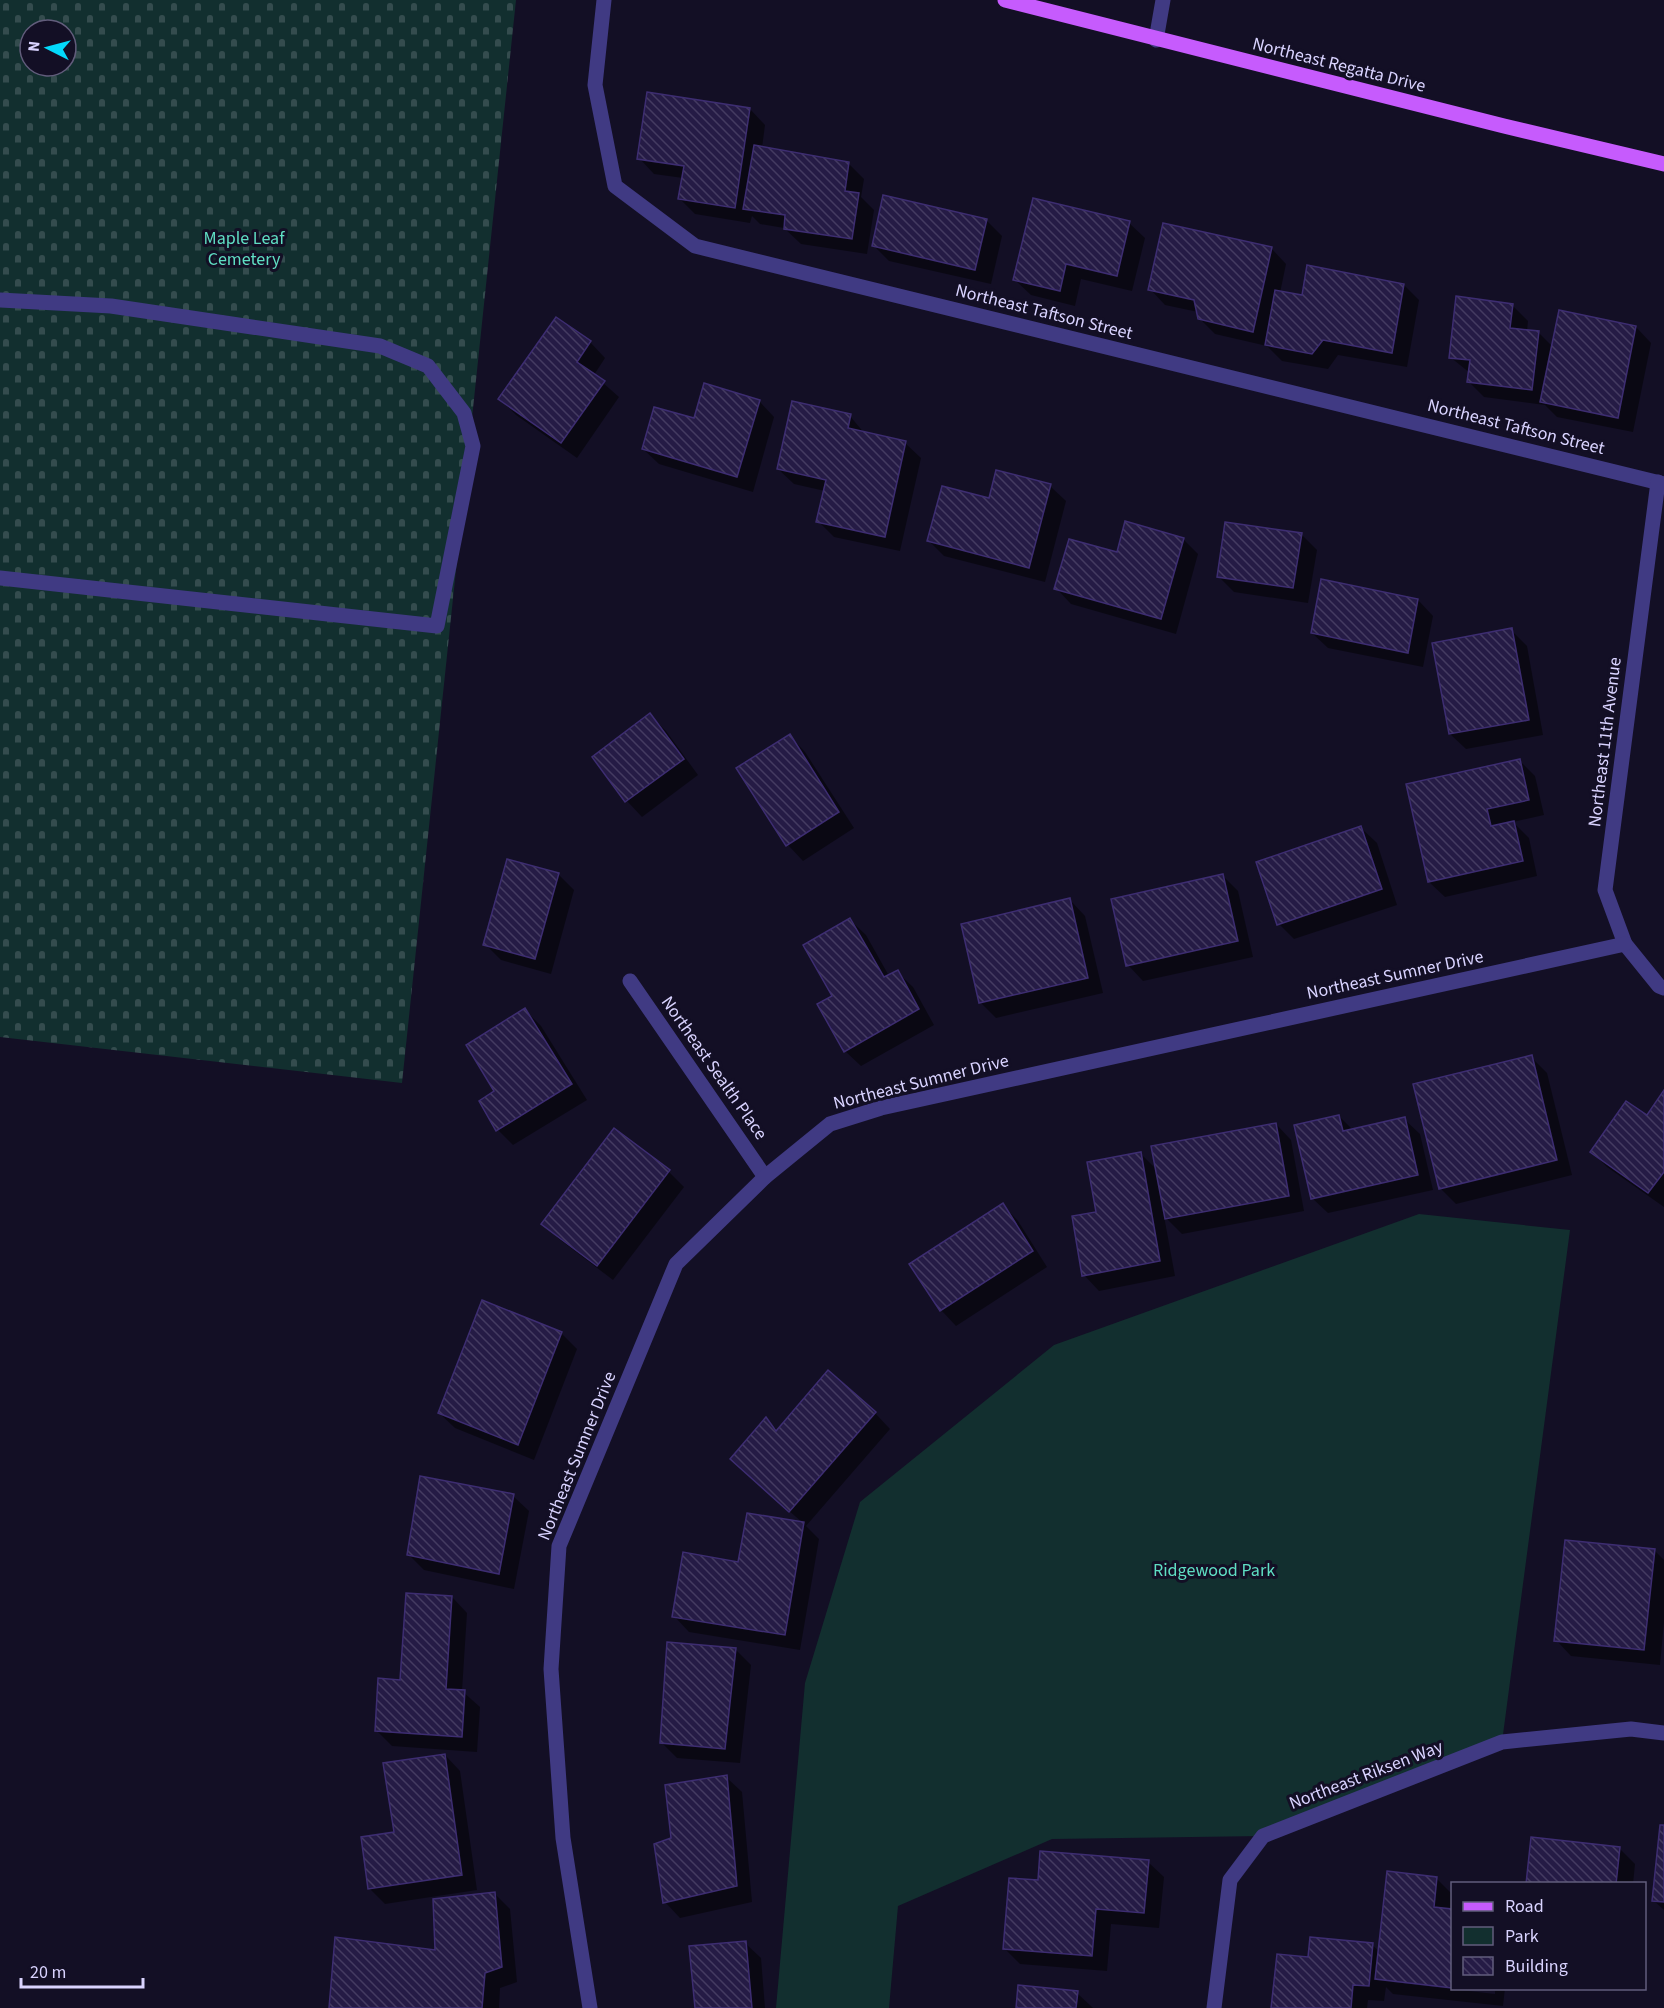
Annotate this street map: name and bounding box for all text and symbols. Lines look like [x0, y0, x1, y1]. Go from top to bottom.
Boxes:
north arrow [18, 18, 78, 78]
street label: Northeast Regatta Drive [1250, 31, 1428, 99]
text: N [23, 40, 46, 53]
park label: Maple Leaf Cemetery [204, 226, 285, 272]
street label: Northeast Taftson Street [953, 278, 1135, 346]
street label: Northeast Taftson Street [1425, 393, 1607, 461]
street label: Northeast 11th Avenue [1582, 656, 1628, 828]
street label: Northeast Sumner Drive [1304, 944, 1486, 1006]
street label: Northeast Sealth Place [655, 991, 773, 1145]
street label: Northeast Sumner Drive [831, 1048, 1011, 1116]
street label: Northeast Sumner Drive [532, 1368, 622, 1544]
park label: Ridgewood Park [1153, 1558, 1275, 1583]
street label: Northeast Riksen Way [1285, 1734, 1447, 1816]
legend [1451, 1882, 1646, 1990]
text: Road [1505, 1894, 1544, 1919]
text: Park [1505, 1924, 1539, 1949]
scale bar [21, 1951, 142, 1989]
text: Building [1505, 1954, 1568, 1979]
text: 20 m [30, 1960, 66, 1985]

